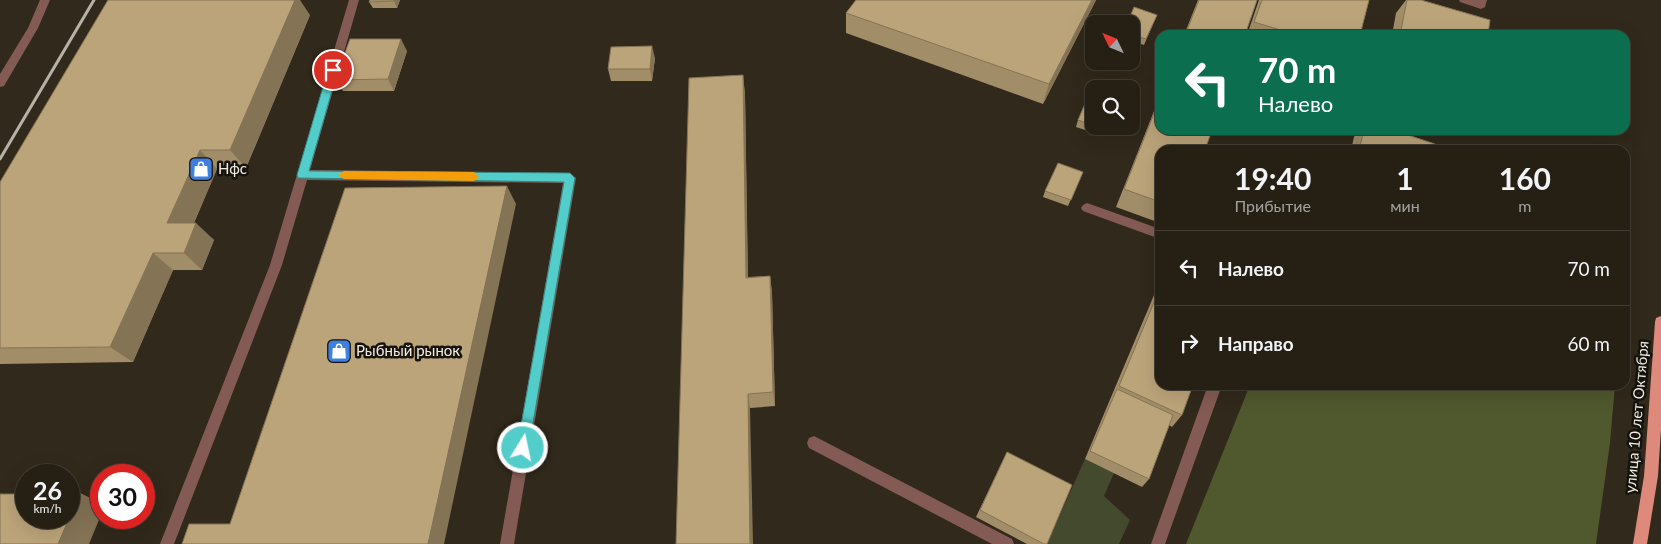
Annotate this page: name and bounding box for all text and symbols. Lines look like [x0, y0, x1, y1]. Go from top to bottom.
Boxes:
north arrow [1085, 15, 1140, 70]
map controls [1085, 15, 1140, 135]
text: 70 m [1258, 48, 1336, 90]
pin [312, 49, 354, 91]
icon: left [1175, 50, 1240, 115]
icon: arrive [319, 56, 347, 84]
button: search [1085, 80, 1140, 135]
text: Налево [1258, 90, 1333, 117]
shop icon: Нфс [188, 156, 214, 182]
place label: Нфс [218, 159, 247, 177]
text: 19:40 [1234, 160, 1311, 196]
text: 1 [1396, 160, 1414, 196]
text: 160 [1499, 160, 1551, 196]
text: Прибытие [1234, 196, 1311, 215]
text: мин [1390, 196, 1420, 215]
text: m [1518, 196, 1531, 215]
icon: left [1175, 254, 1203, 282]
text: Налево [1218, 257, 1284, 280]
text: 70 m [1567, 257, 1610, 280]
icon: right [1175, 329, 1203, 357]
text: Направо [1218, 332, 1294, 355]
text: 60 m [1567, 332, 1610, 355]
shop icon: Рыбный рынок [326, 338, 352, 364]
street label: улица 10 лет Октября [1620, 340, 1652, 494]
place label: Рыбный рынок [356, 341, 460, 359]
position arrow [496, 421, 548, 473]
speed limit sign: 30 [90, 464, 155, 529]
text: 26 [33, 475, 62, 505]
text: km/h [33, 501, 62, 516]

